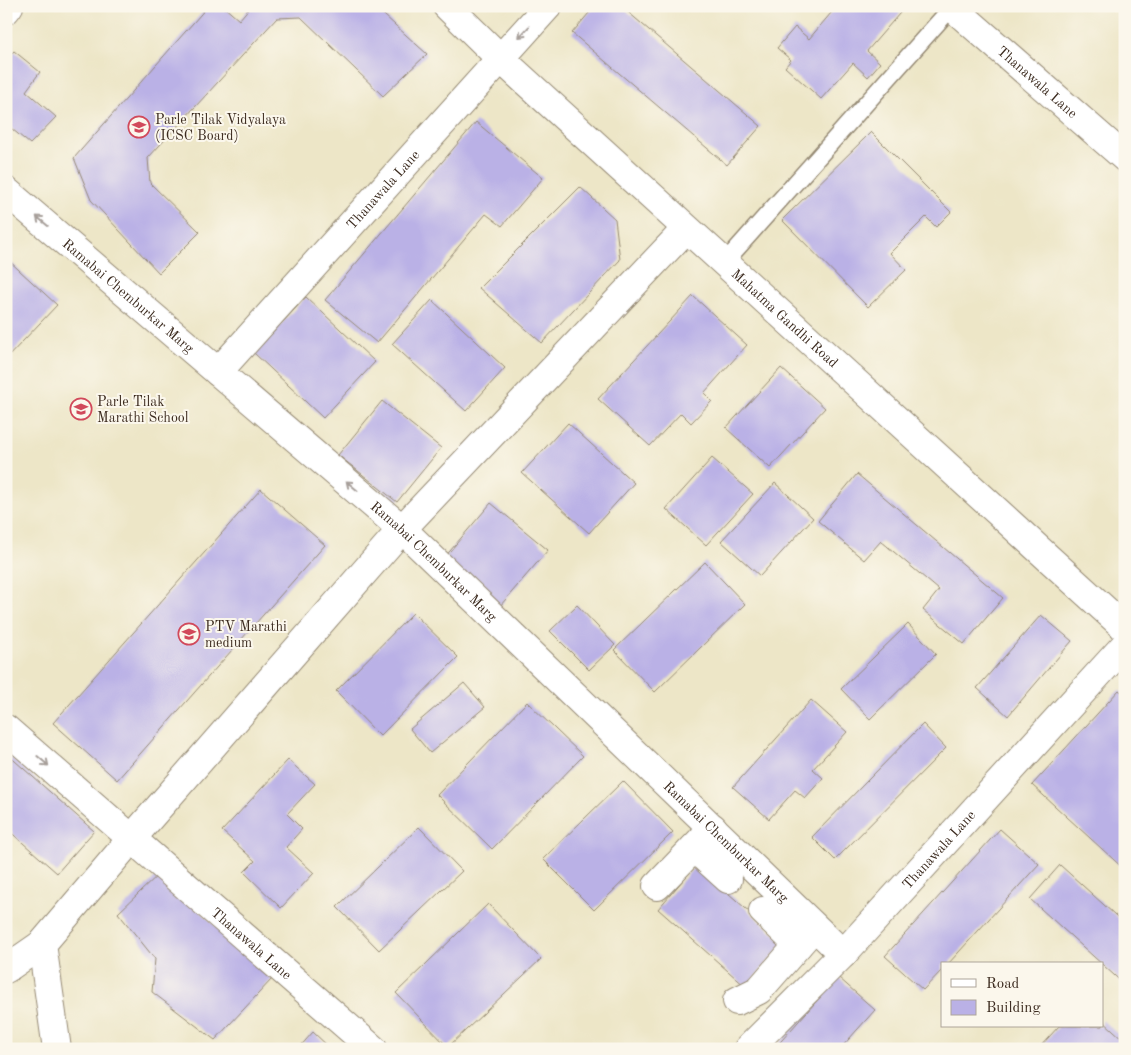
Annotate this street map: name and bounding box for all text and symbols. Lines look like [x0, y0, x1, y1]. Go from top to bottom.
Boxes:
one-way arrow [518, 26, 530, 39]
street label: Thanawala Lane [994, 44, 1080, 121]
place label: Parle Tilak Vidyalaya (ICSC Board) [155, 113, 286, 143]
school or university icon: Parle Tilak Vidyalaya (ICSC Board) [127, 115, 151, 139]
street label: Thanawala Lane [344, 148, 422, 232]
one-way arrow [36, 216, 49, 227]
street label: Ramabai Chemburkar Marg [60, 237, 196, 356]
street label: Mahatma Gandhi Road [728, 267, 840, 371]
place label: Parle Tilak Marathi School [97, 395, 189, 425]
school or university icon: Parle Tilak Marathi School [69, 397, 93, 421]
one-way arrow [346, 480, 359, 491]
street label: Ramabai Chemburkar Marg [368, 499, 499, 625]
place label: PTV Marathi medium [205, 620, 287, 650]
school or university icon: PTV Marathi medium [177, 622, 201, 646]
one-way arrow [37, 755, 50, 766]
street label: Ramabai Chemburkar Marg [660, 779, 791, 906]
street label: Thanawala Lane [900, 808, 978, 892]
street label: Thanawala Lane [208, 906, 294, 982]
legend [941, 962, 1104, 1028]
text: Road [986, 977, 1020, 992]
text: Building [986, 1001, 1041, 1016]

